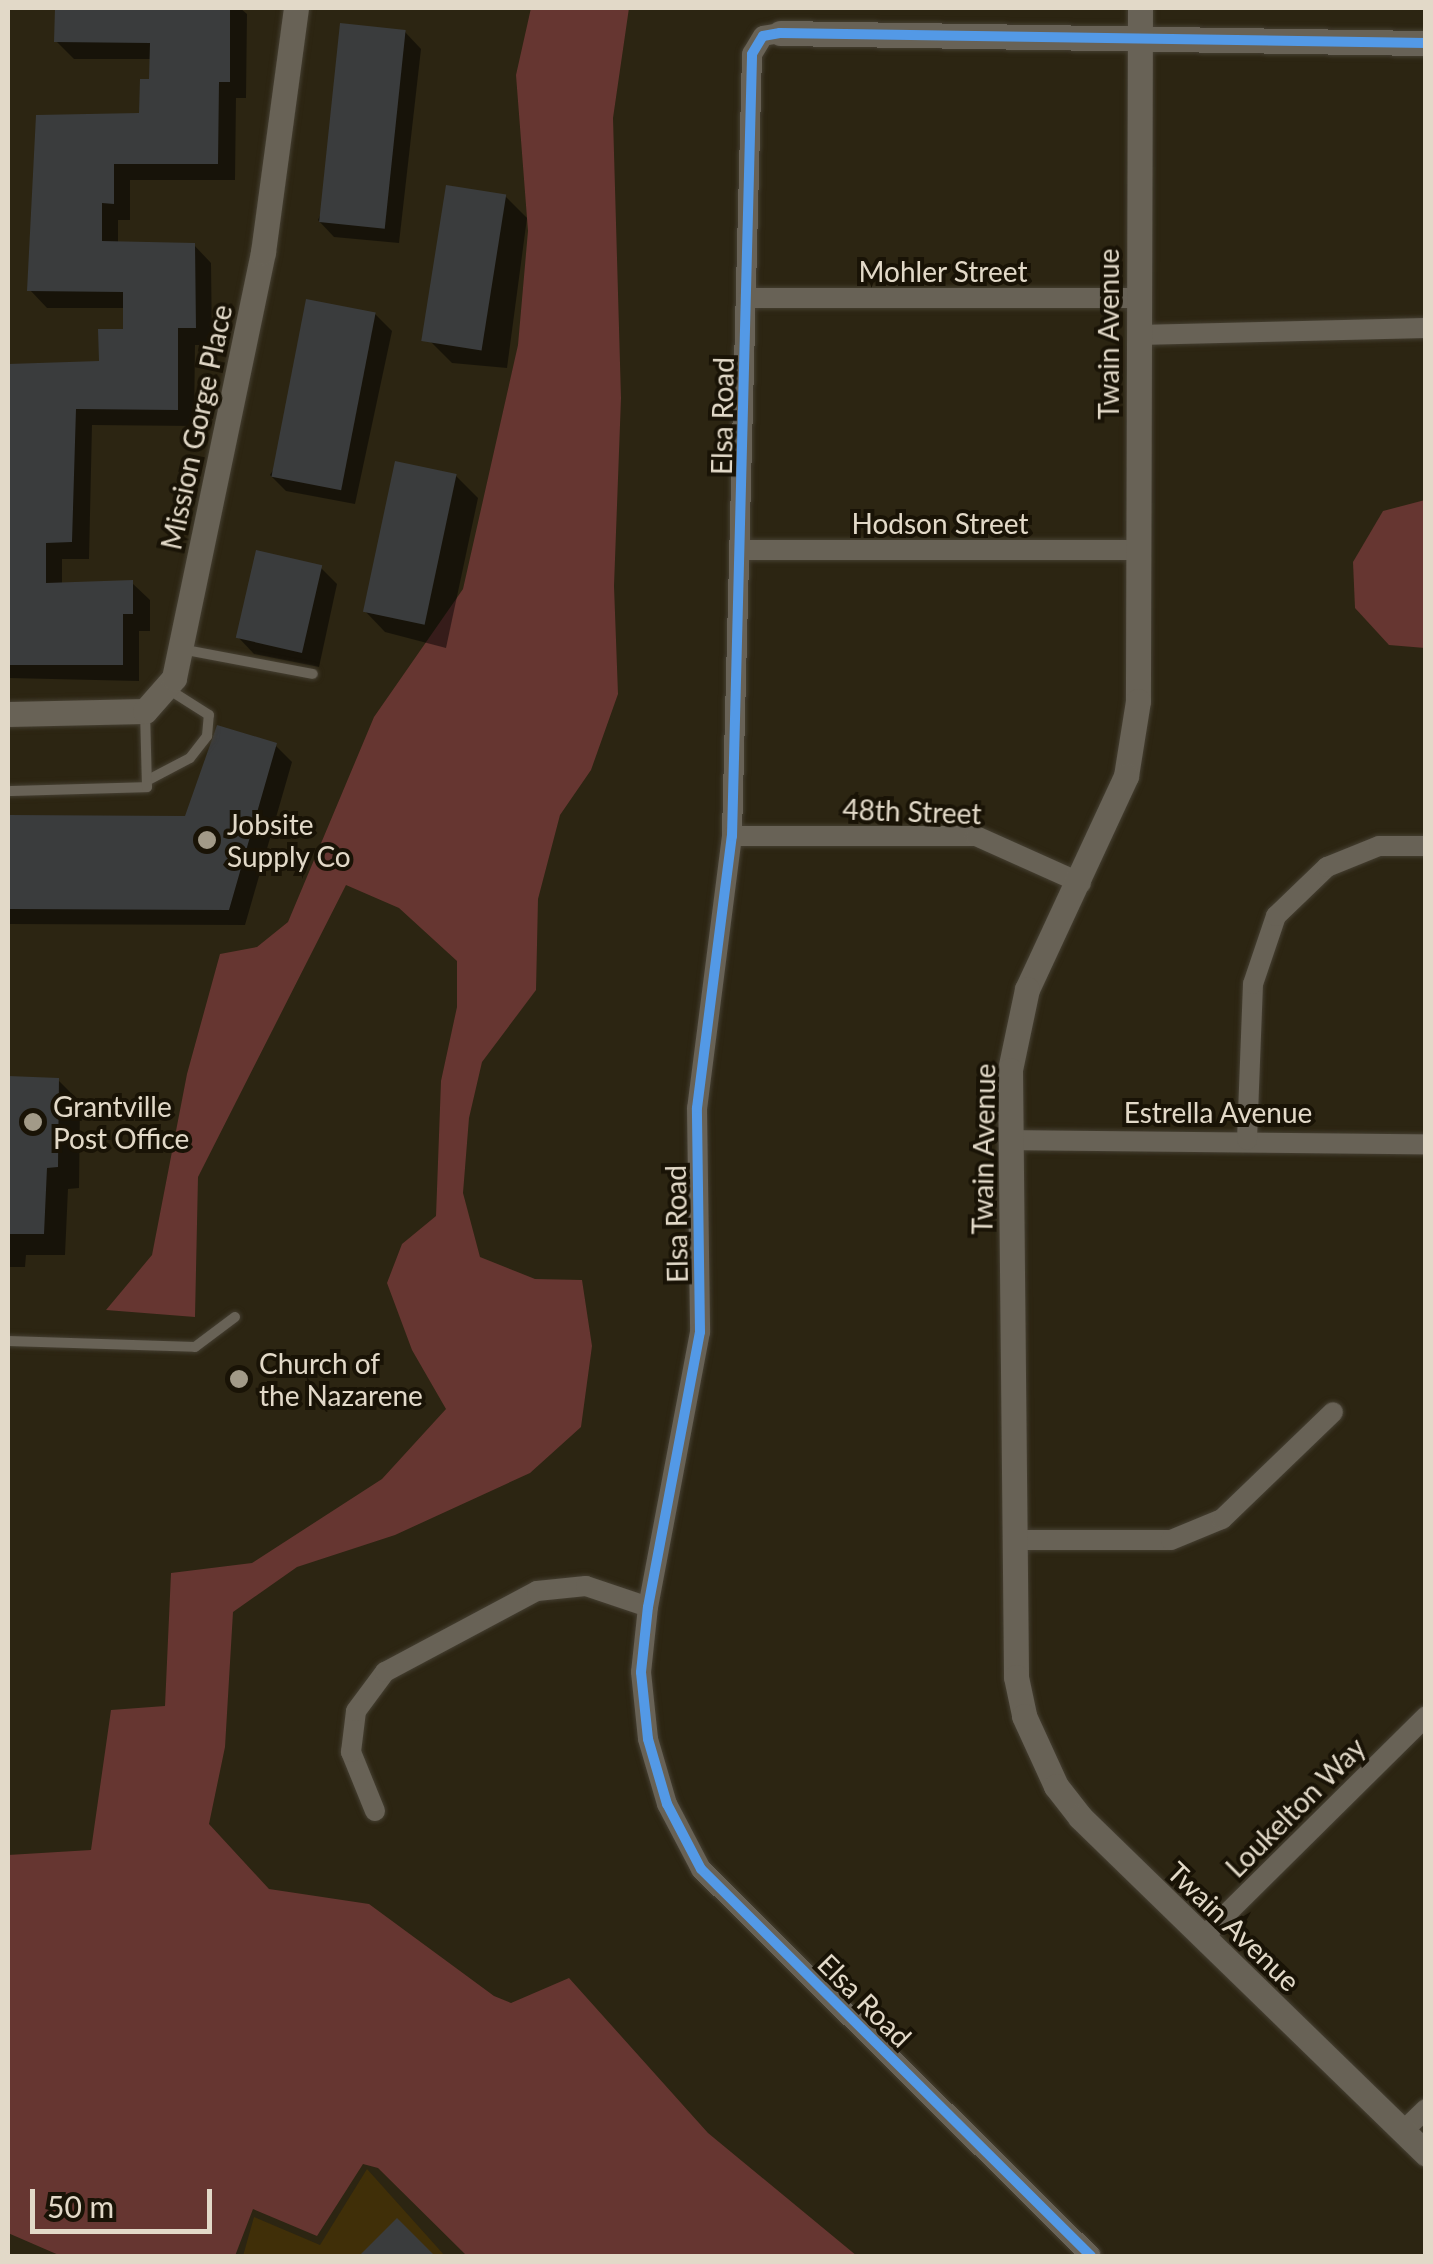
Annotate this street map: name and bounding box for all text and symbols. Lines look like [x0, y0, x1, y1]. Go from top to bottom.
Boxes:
street label: Twain Avenue [1091, 248, 1125, 420]
street label: Mohler Street [858, 254, 1028, 288]
street label: Mission Gorge Place [154, 301, 238, 553]
street label: Elsa Road [704, 357, 740, 475]
street label: Hodson Street [851, 506, 1029, 540]
street label: 48th Street [842, 792, 982, 830]
place label: Jobsite Supply Co [227, 807, 351, 873]
marker: Jobsite Supply Co [196, 829, 218, 851]
street label: Twain Avenue [965, 1063, 1001, 1235]
place label: Grantville Post Office [53, 1089, 189, 1155]
street label: Estrella Avenue [1123, 1095, 1313, 1129]
marker: Grantville Post Office [22, 1111, 44, 1133]
street label: Elsa Road [658, 1165, 694, 1283]
place label: Church of the Nazarene [259, 1346, 423, 1412]
marker: Church of the Nazarene [228, 1368, 250, 1390]
street label: Loukelton Way [1218, 1730, 1372, 1884]
street label: Twain Avenue [1160, 1854, 1308, 1998]
street label: Elsa Road [811, 1946, 919, 2054]
scale bar [35, 2169, 218, 2231]
text: 50 m [47, 2188, 114, 2224]

